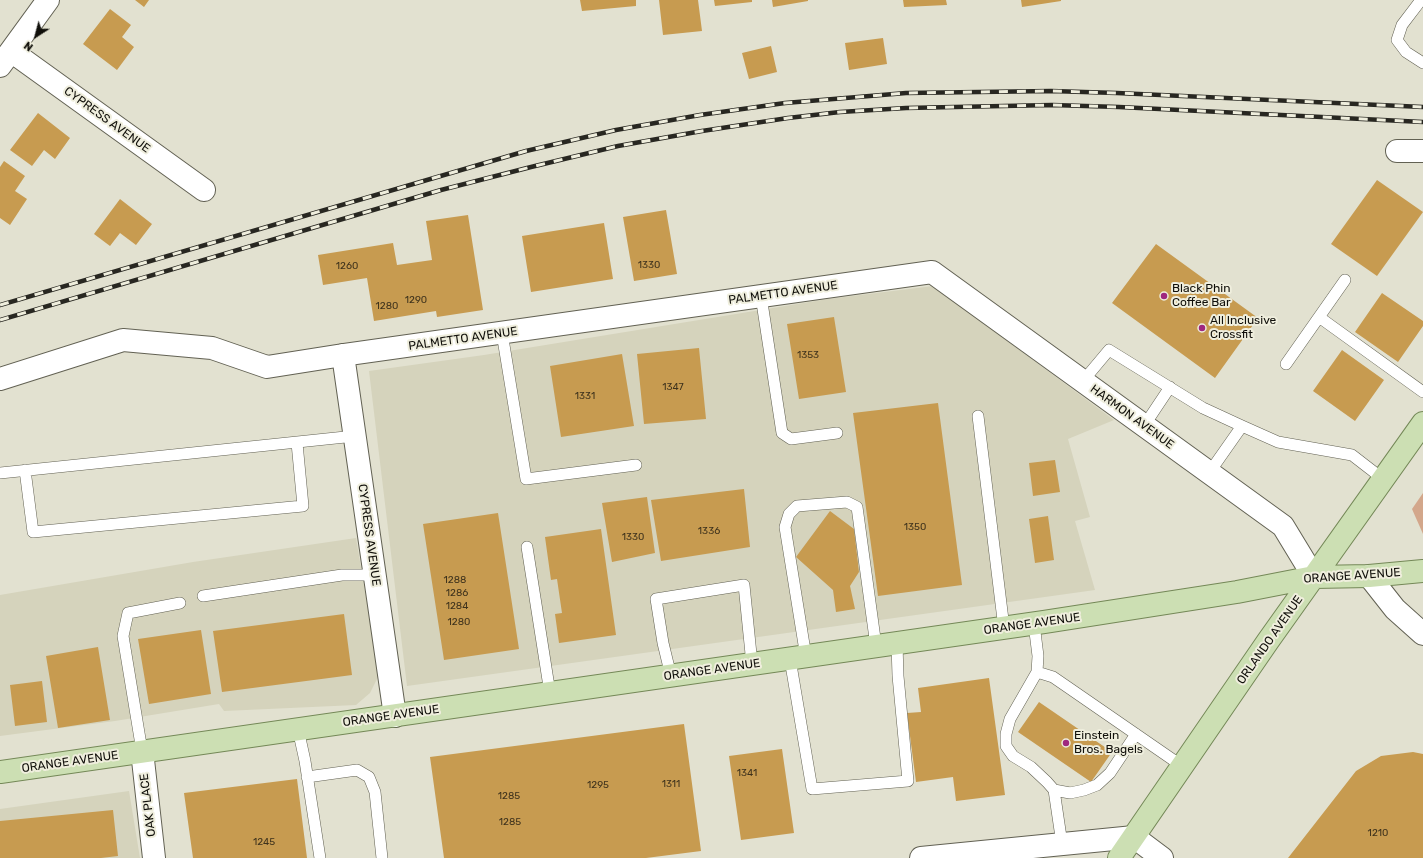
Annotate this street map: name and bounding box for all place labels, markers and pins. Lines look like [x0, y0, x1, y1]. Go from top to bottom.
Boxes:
place label: Black Phin Coffee Bar [1172, 282, 1231, 310]
marker: Black Phin Coffee Bar [1159, 291, 1169, 301]
place label: All Inclusive Crossfit [1210, 314, 1276, 342]
marker: All Inclusive Crossfit [1197, 323, 1207, 333]
place label: Einstein Bros. Bagels [1074, 729, 1143, 757]
marker: Einstein Bros. Bagels [1061, 738, 1071, 748]

